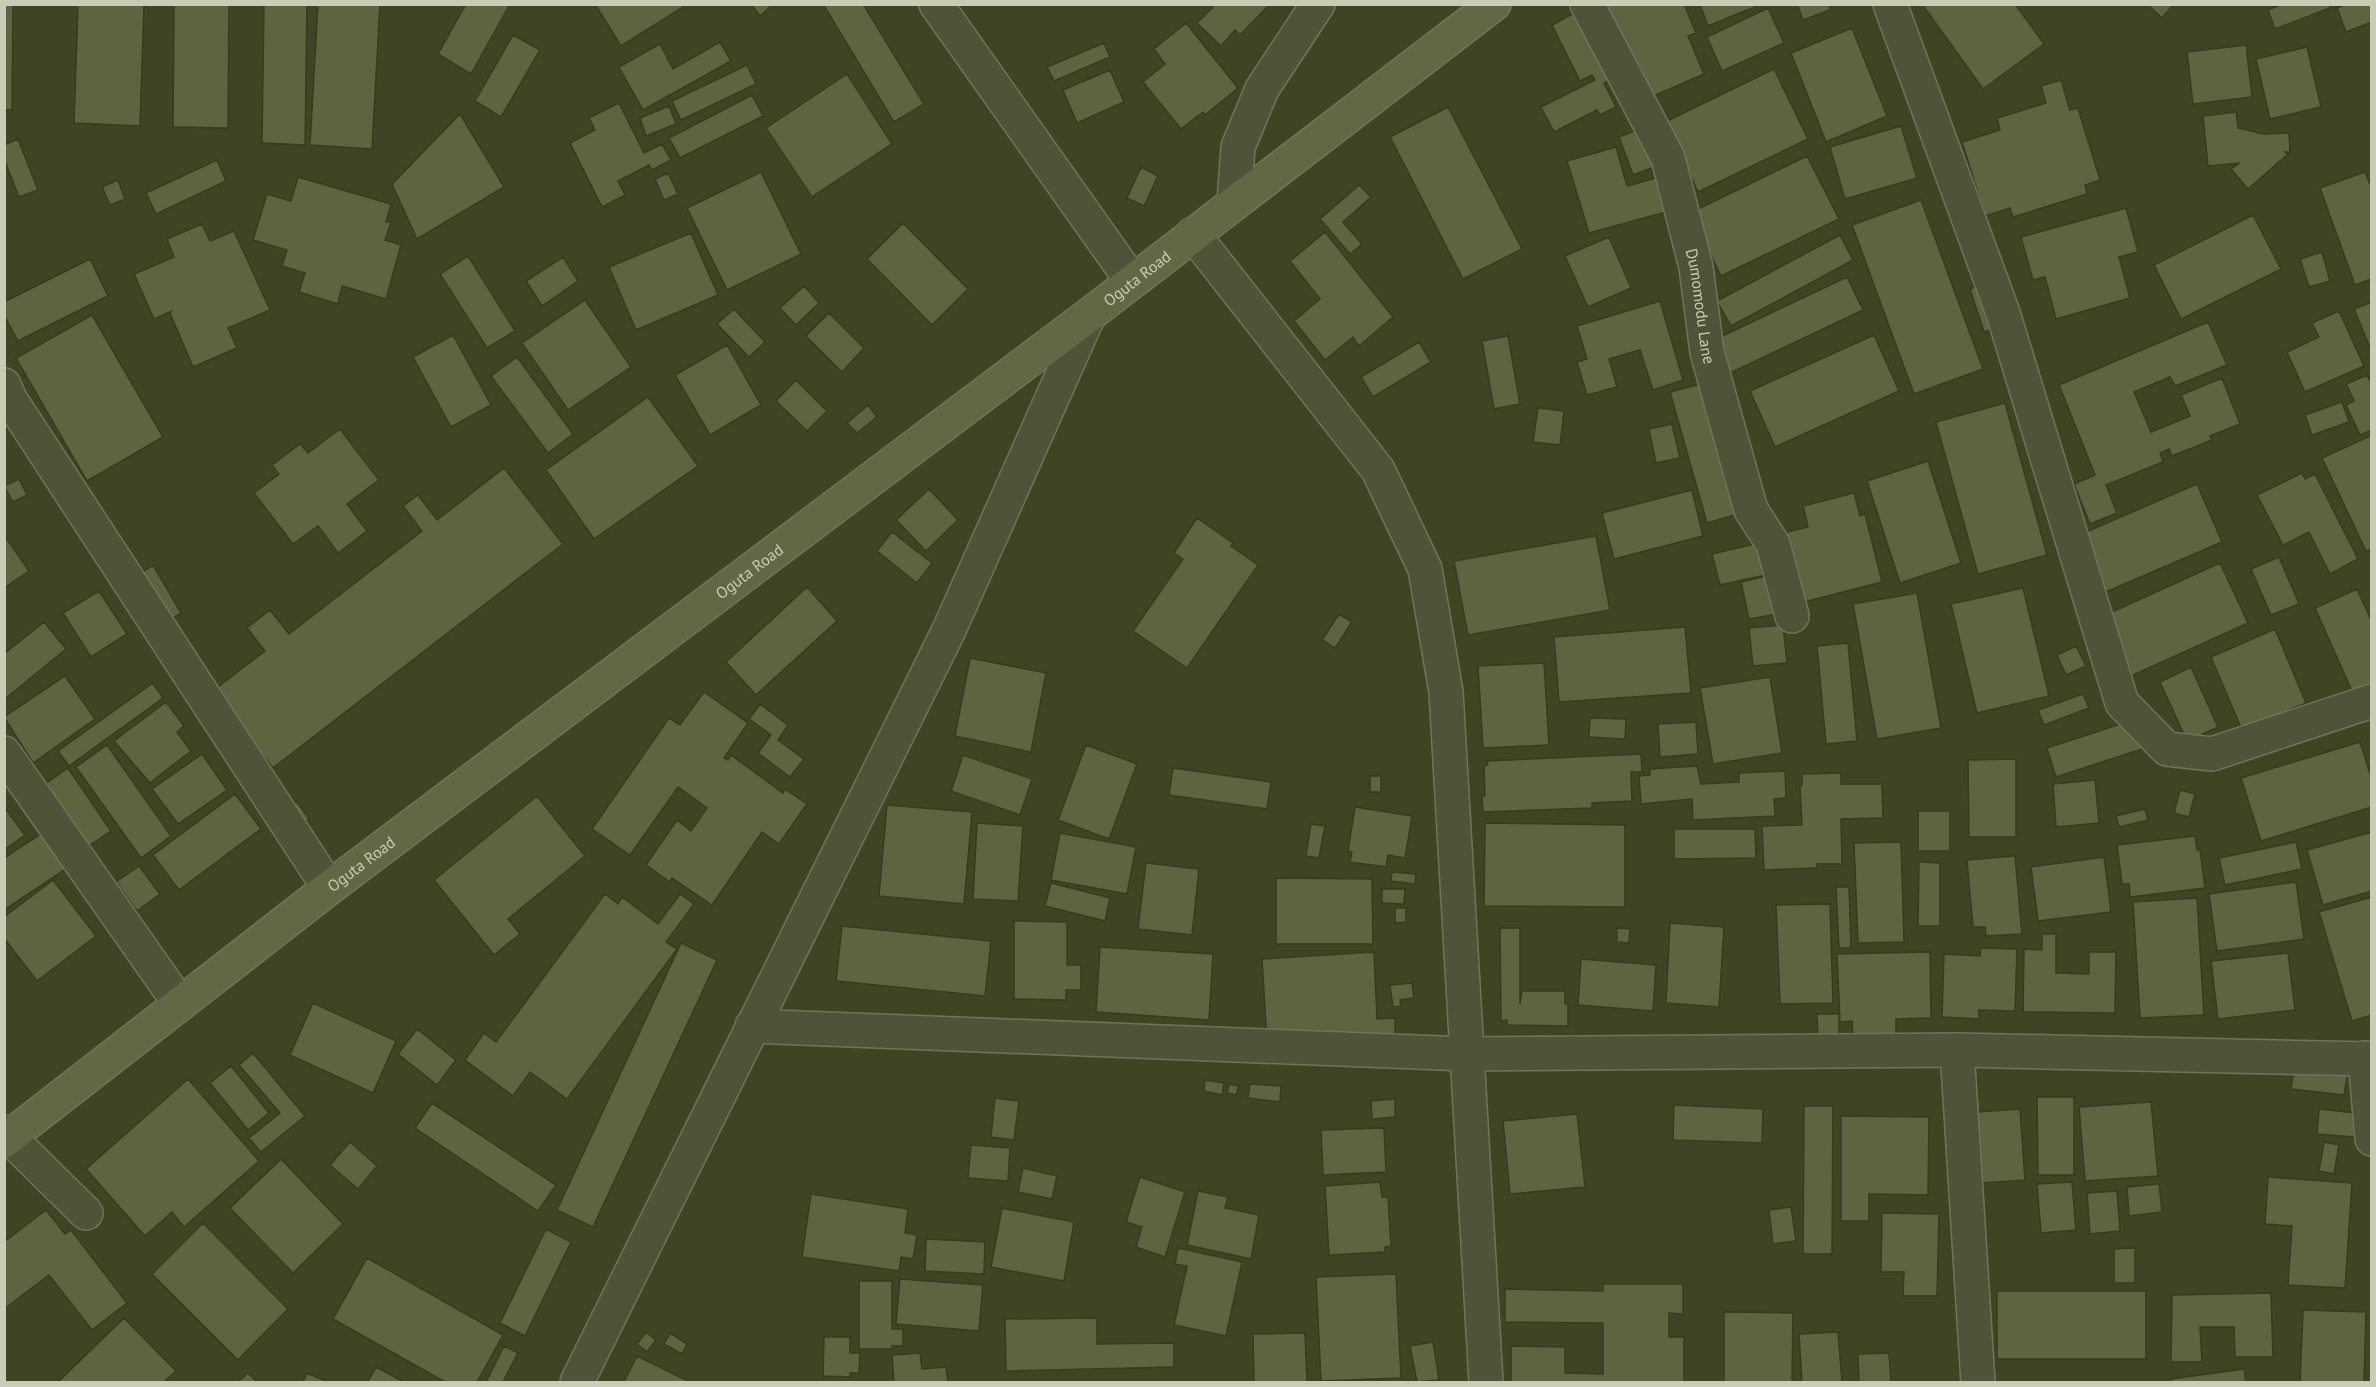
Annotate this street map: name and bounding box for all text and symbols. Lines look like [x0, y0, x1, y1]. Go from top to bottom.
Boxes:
street label: Oguta Road [1099, 246, 1175, 310]
street label: Dumomodu Lane [1682, 246, 1720, 366]
street label: Oguta Road [711, 539, 787, 603]
street label: Oguta Road [323, 832, 399, 896]

